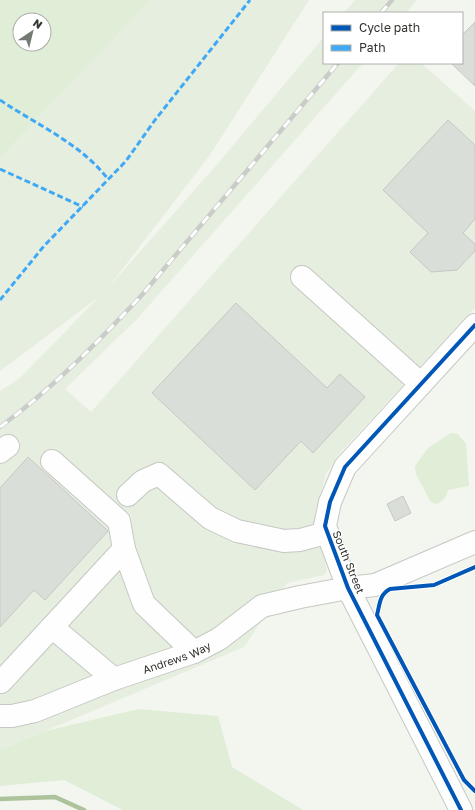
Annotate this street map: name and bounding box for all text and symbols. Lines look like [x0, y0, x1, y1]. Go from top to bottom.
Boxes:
north arrow [12, 12, 52, 52]
legend [323, 12, 463, 64]
text: N [31, 16, 45, 31]
text: Cycle path [359, 20, 420, 35]
text: Path [359, 40, 386, 55]
street label: South Street [330, 529, 368, 595]
street label: Andrews Way [141, 638, 212, 675]

